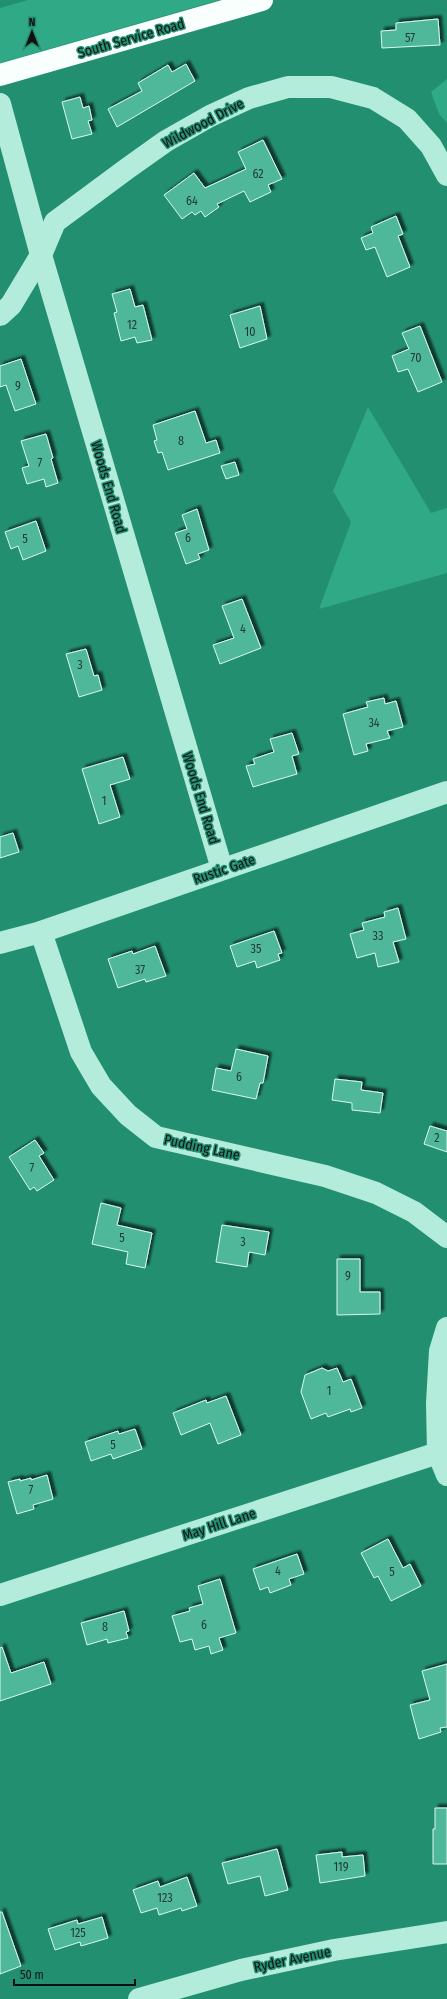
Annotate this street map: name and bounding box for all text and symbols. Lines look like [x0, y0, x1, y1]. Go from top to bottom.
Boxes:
north arrow [12, 12, 52, 52]
street label: South Service Road [76, 15, 187, 62]
text: N [29, 16, 35, 29]
house number: 57 [405, 31, 415, 45]
street label: Wildwood Drive [160, 95, 247, 152]
house number: 62 [252, 167, 264, 181]
house number: 64 [186, 194, 198, 208]
house number: 12 [127, 318, 137, 332]
house number: 10 [245, 325, 255, 339]
house number: 70 [411, 351, 421, 365]
house number: 9 [15, 379, 21, 393]
house number: 8 [178, 434, 184, 448]
street label: Woods End Road [87, 439, 130, 535]
house number: 7 [38, 456, 43, 470]
house number: 6 [185, 531, 191, 545]
house number: 5 [22, 532, 28, 546]
house number: 4 [240, 622, 246, 636]
house number: 3 [77, 658, 83, 672]
house number: 34 [368, 716, 380, 730]
street label: Woods End Road [178, 750, 223, 846]
house number: 1 [102, 794, 106, 808]
street label: Rustic Gate [191, 851, 257, 888]
house number: 33 [373, 929, 383, 943]
house number: 35 [251, 942, 262, 956]
house number: 37 [135, 963, 145, 977]
house number: 6 [236, 1070, 242, 1084]
street label: Pudding Lane [162, 1131, 242, 1164]
house number: 2 [434, 1131, 440, 1145]
house number: 7 [30, 1161, 35, 1175]
house number: 5 [119, 1231, 125, 1245]
house number: 3 [240, 1235, 246, 1249]
house number: 9 [345, 1269, 351, 1283]
house number: 1 [327, 1384, 331, 1398]
house number: 5 [110, 1438, 116, 1452]
house number: 7 [29, 1483, 34, 1497]
street label: May Hill Lane [180, 1505, 258, 1544]
house number: 4 [275, 1564, 281, 1578]
house number: 5 [389, 1565, 395, 1579]
house number: 6 [201, 1618, 207, 1632]
house number: 8 [102, 1620, 108, 1634]
house number: 119 [333, 1860, 349, 1874]
house number: 123 [157, 1891, 173, 1905]
house number: 125 [70, 1926, 86, 1940]
street label: Ryder Avenue [252, 1943, 332, 1976]
scale bar [14, 1961, 135, 1987]
text: 50 m [20, 1968, 44, 1982]

